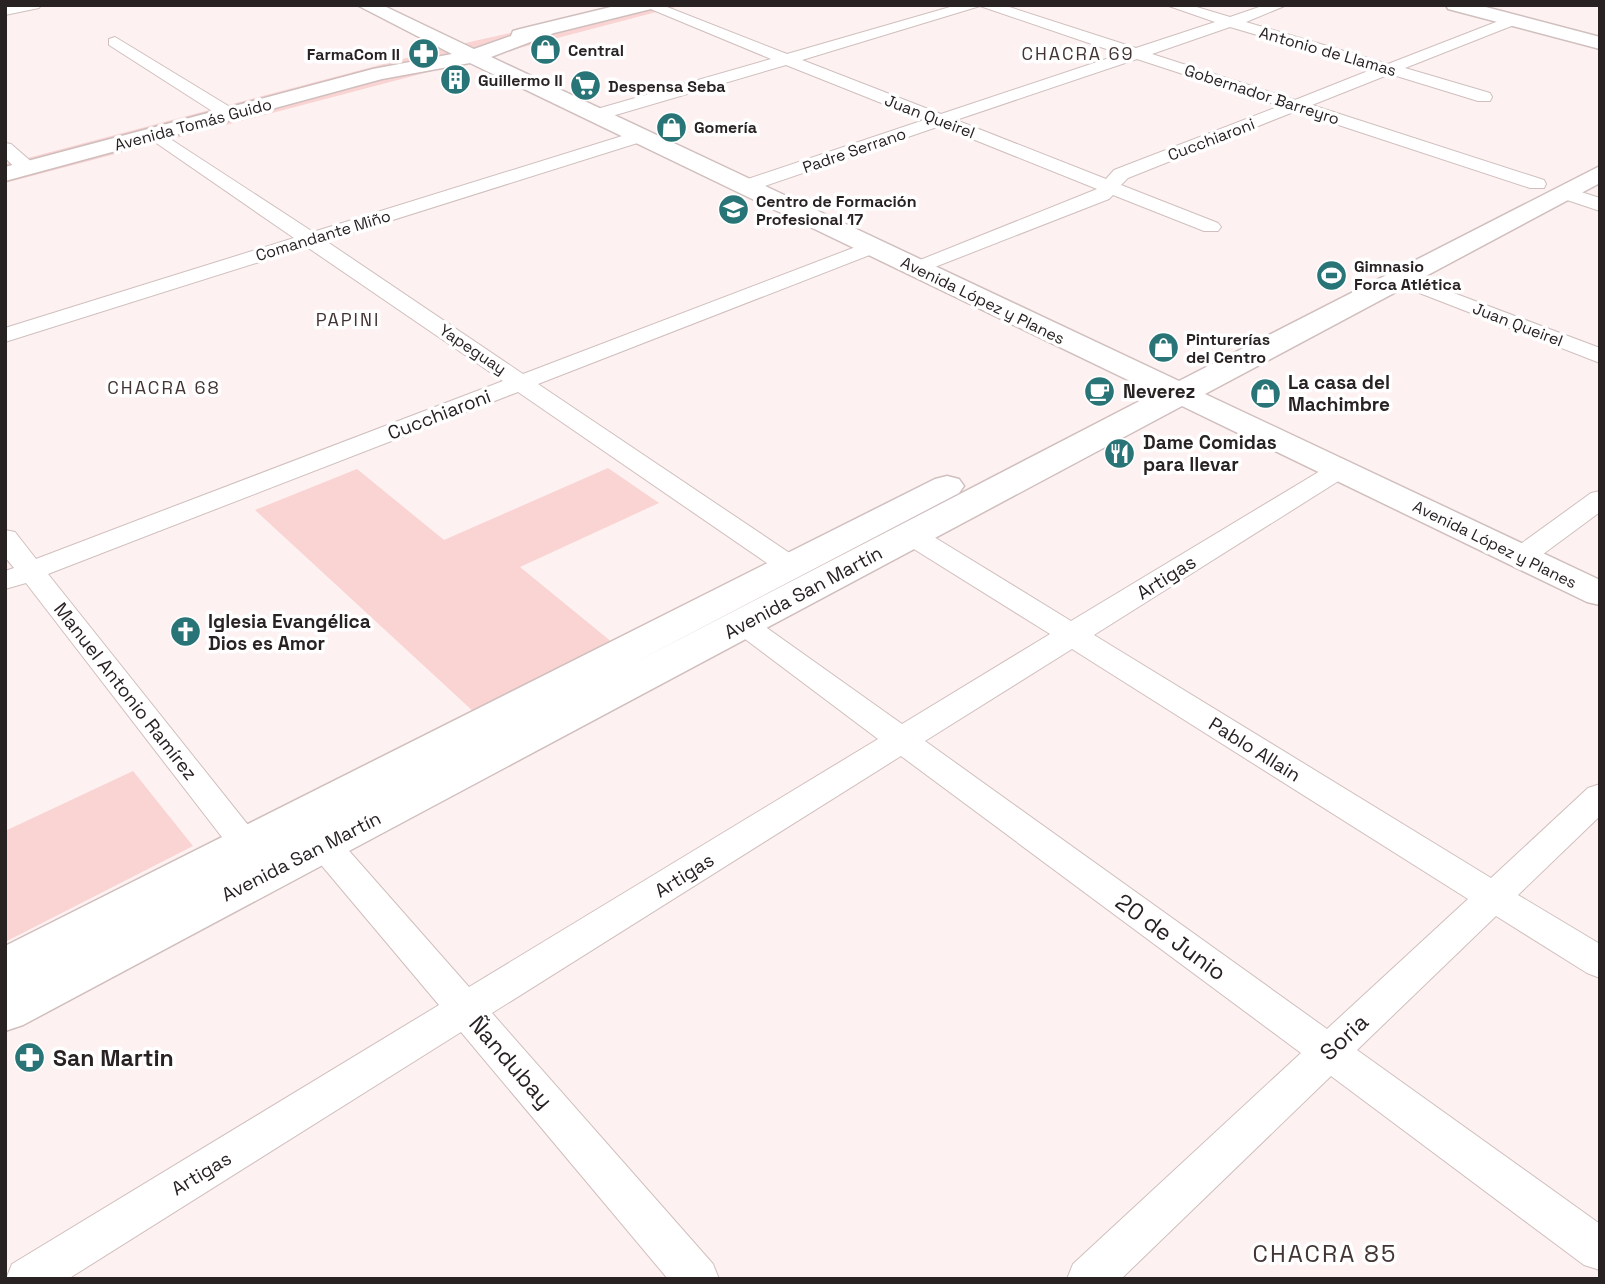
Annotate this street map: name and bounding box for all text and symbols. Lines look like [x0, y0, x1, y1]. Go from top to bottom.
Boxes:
street label: Antonio de Llamas [1257, 22, 1399, 81]
shop icon: Central [528, 33, 562, 67]
pharmacy icon: FarmaCom II [406, 37, 440, 71]
place label: Central [568, 40, 624, 61]
district label: CHACRA 69 [1021, 42, 1135, 65]
place label: FarmaCom II [307, 44, 400, 65]
street label: Gobernador Barreyro [1182, 59, 1342, 129]
building icon: Guillermo II [438, 63, 472, 97]
supermarket icon: Despensa Seba [568, 69, 602, 103]
place label: Guillermo II [478, 70, 563, 91]
place label: Despensa Seba [608, 76, 726, 97]
street label: Juan Queirel [882, 90, 978, 143]
street label: Avenida Tomás Guido [112, 93, 274, 156]
shop icon: Gomería [654, 110, 688, 144]
street label: Cucchiaroni [1165, 113, 1258, 166]
place label: Gomería [694, 117, 757, 138]
street label: Padre Serrano [800, 123, 909, 178]
place label: Centro de Formación Profesional 17 [756, 191, 917, 230]
school or university icon: Centro de Formación Profesional 17 [716, 193, 750, 227]
street label: Comandante Miño [253, 205, 393, 266]
street label: Avenida López y Planes [897, 252, 1068, 349]
place label: Gimnasio Forca Atlética [1354, 256, 1461, 295]
sports icon: Gimnasio Forca Atlética [1314, 258, 1348, 292]
street label: Juan Queirel [1470, 298, 1566, 351]
district label: PAPINI [316, 308, 380, 331]
street label: Yapeguay [435, 319, 510, 379]
place label: Pinturerías del Centro [1186, 329, 1270, 368]
shop icon: Pinturerías del Centro [1146, 331, 1180, 365]
place label: La casa del Machimbre [1288, 370, 1390, 417]
cafe icon: Neverez [1083, 374, 1117, 408]
district label: CHACRA 68 [107, 376, 221, 399]
shop icon: La casa del Machimbre [1248, 376, 1282, 410]
place label: Neverez [1123, 379, 1195, 404]
street label: Cucchiaroni [384, 383, 494, 446]
place label: Dame Comidas para llevar [1143, 430, 1277, 477]
restaurant icon: Dame Comidas para llevar [1103, 436, 1137, 470]
street label: Avenida López y Planes [1409, 496, 1580, 593]
street label: Avenida San Martín [720, 540, 887, 645]
street label: Artigas [1132, 549, 1201, 605]
street label: Manuel Antonio Ramírez [48, 597, 203, 785]
place label: Iglesia Evangélica Dios es Amor [208, 609, 371, 656]
church icon: Iglesia Evangélica Dios es Amor [168, 615, 202, 649]
street label: Pablo Allain [1204, 711, 1305, 788]
street label: Avenida San Martín [217, 805, 385, 907]
street label: Artigas [650, 847, 719, 903]
street label: 20 de Junio [1110, 887, 1232, 987]
street label: Soria [1313, 1007, 1375, 1067]
street label: Ñandubay [463, 1009, 559, 1115]
pharmacy icon: San Martin [13, 1041, 47, 1075]
place label: San Martin [53, 1043, 174, 1073]
street label: Artigas [167, 1146, 236, 1201]
district label: CHACRA 85 [1253, 1238, 1397, 1269]

